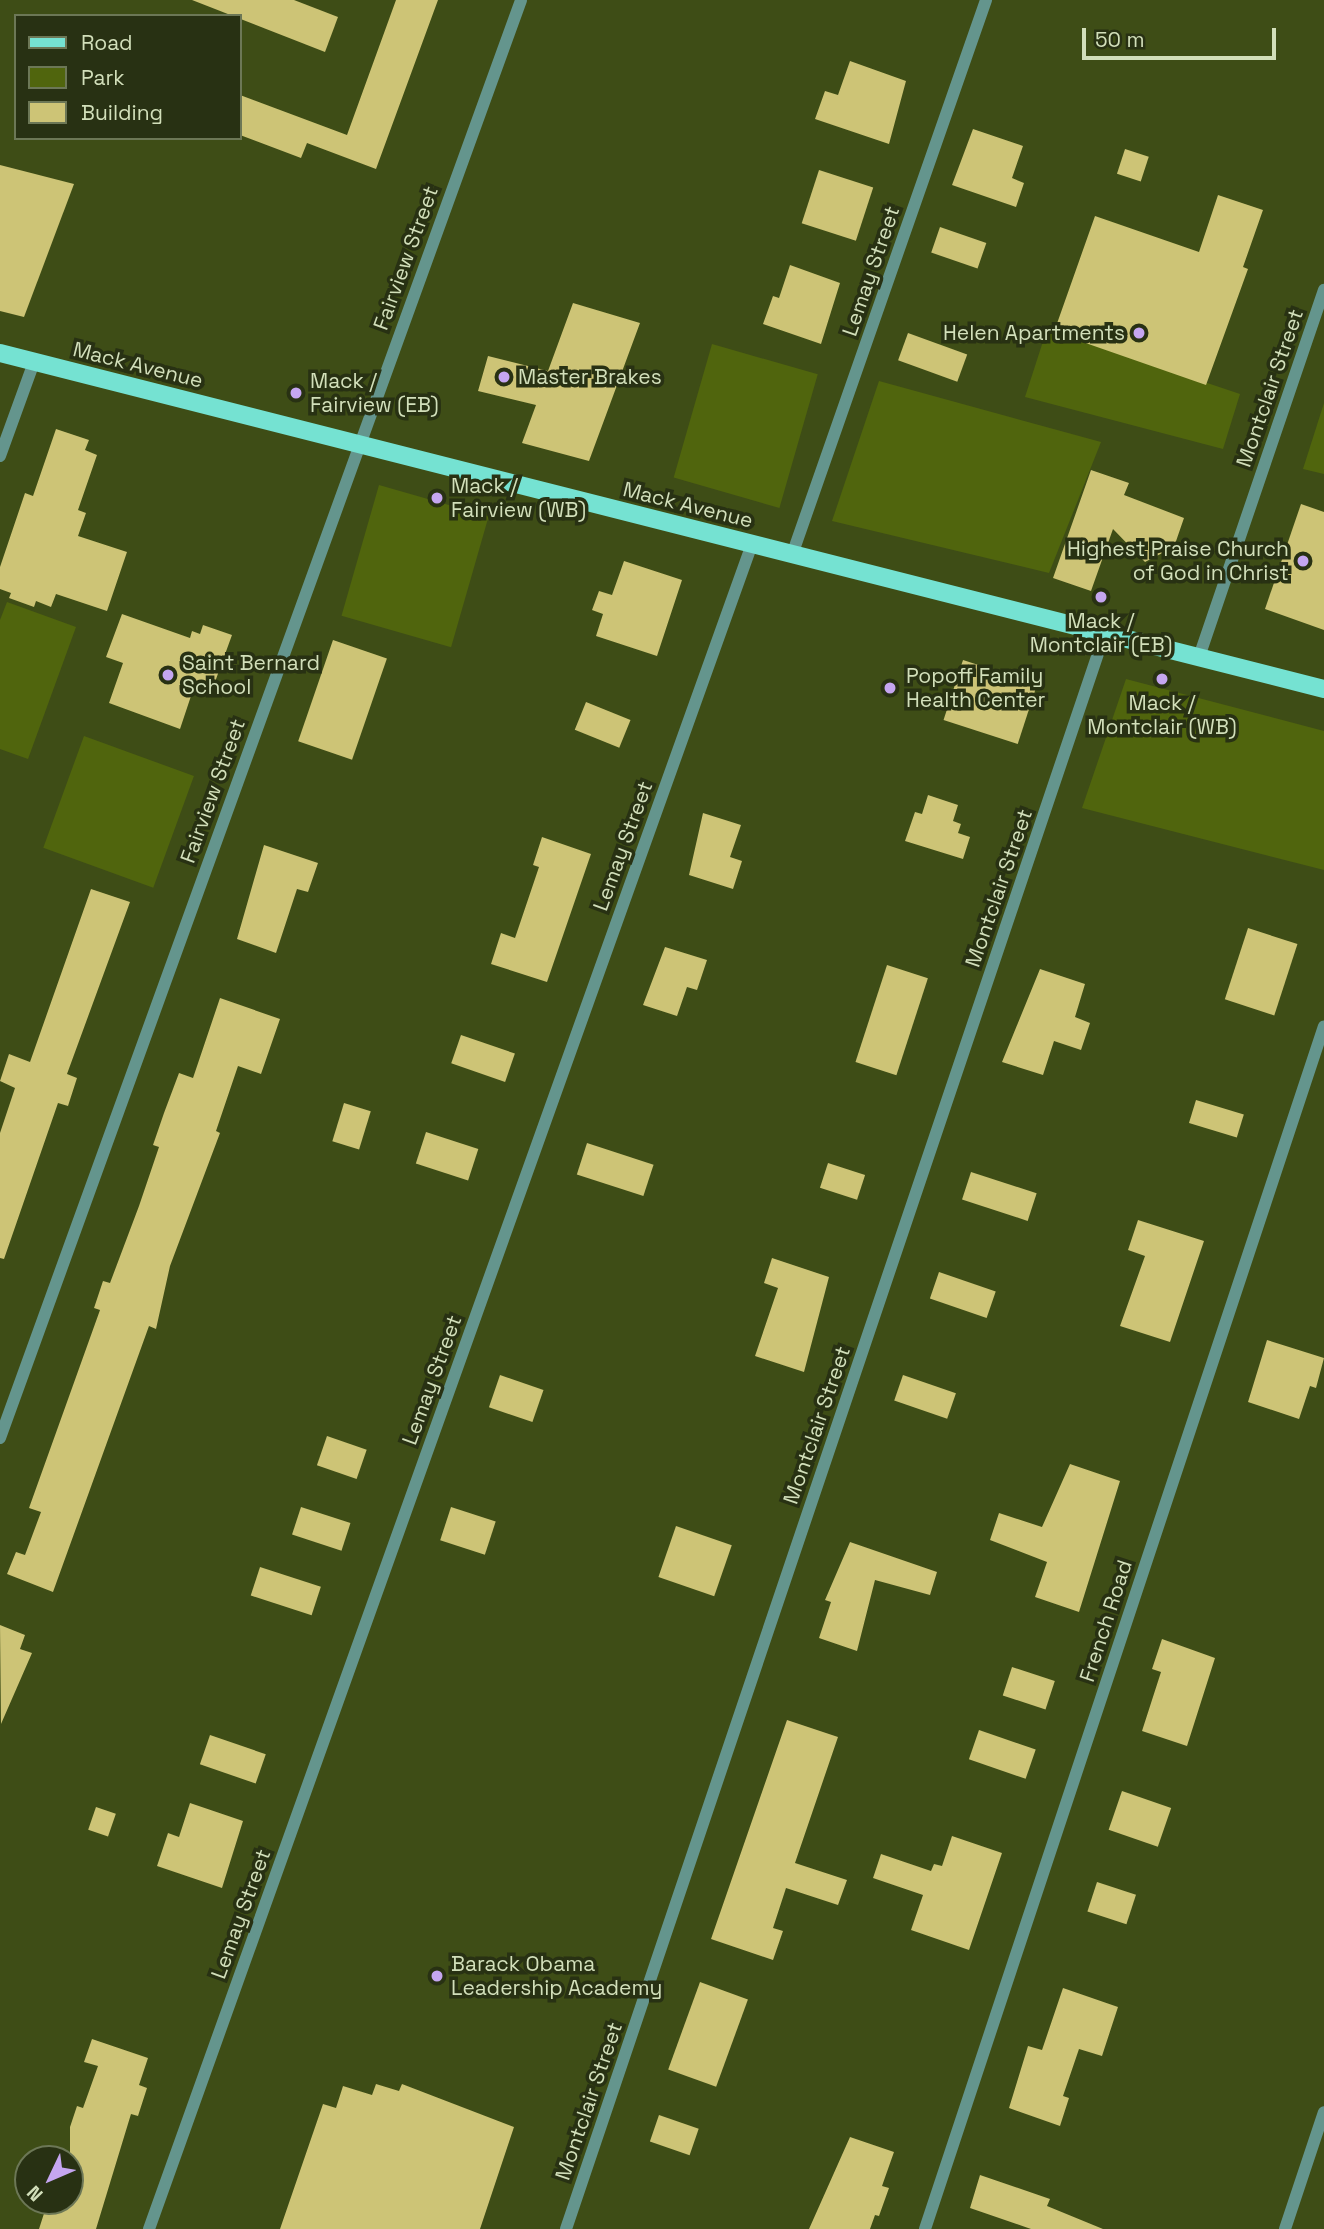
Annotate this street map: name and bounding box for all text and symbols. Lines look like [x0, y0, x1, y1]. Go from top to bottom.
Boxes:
legend [14, 14, 242, 140]
scale bar [1086, 14, 1280, 58]
text: 50 m [1095, 26, 1145, 53]
text: Road [81, 29, 133, 56]
text: Park [81, 64, 125, 91]
text: Building [81, 99, 163, 126]
street label: Fairview Street [368, 183, 444, 333]
street label: Lemay Street [837, 203, 905, 339]
street label: Montclair Street [1231, 306, 1309, 470]
place label: Helen Apartments [943, 320, 1125, 346]
marker: Helen Apartments [1131, 325, 1147, 341]
street label: Mack Avenue [70, 337, 206, 393]
place label: Master Brakes [518, 364, 662, 390]
place label: Mack / Fairview (EB) [310, 368, 439, 418]
marker: Master Brakes [496, 369, 512, 385]
marker: Mack / Fairview (EB) [288, 385, 304, 401]
place label: Mack / Fairview (WB) [451, 473, 586, 523]
street label: Mack Avenue [620, 477, 756, 533]
marker: Mack / Fairview (WB) [429, 490, 445, 506]
place label: Highest Praise Church of God in Christ [1067, 536, 1289, 586]
marker: Highest Praise Church of God in Christ [1295, 553, 1311, 569]
marker: Mack / Montclair (EB) [1093, 589, 1109, 605]
place label: Mack / Montclair (EB) [1030, 608, 1172, 658]
place label: Saint Bernard School [182, 650, 320, 700]
place label: Popoff Family Health Center [906, 663, 1045, 713]
marker: Saint Bernard School [160, 667, 176, 683]
marker: Mack / Montclair (WB) [1154, 671, 1170, 687]
marker: Popoff Family Health Center [880, 678, 900, 698]
place label: Mack / Montclair (WB) [1087, 690, 1237, 740]
street label: Fairview Street [175, 716, 251, 866]
street label: Lemay Street [588, 778, 658, 914]
street label: Montclair Street [960, 806, 1038, 970]
street label: Lemay Street [397, 1312, 467, 1448]
street label: Montclair Street [778, 1343, 856, 1507]
street label: French Road [1074, 1557, 1138, 1685]
street label: Lemay Street [206, 1846, 276, 1982]
place label: Barack Obama Leadership Academy [451, 1951, 663, 2001]
marker: Barack Obama Leadership Academy [429, 1968, 445, 1984]
street label: Montclair Street [550, 2019, 628, 2183]
north arrow [14, 2145, 84, 2215]
text: N [22, 2180, 48, 2207]

